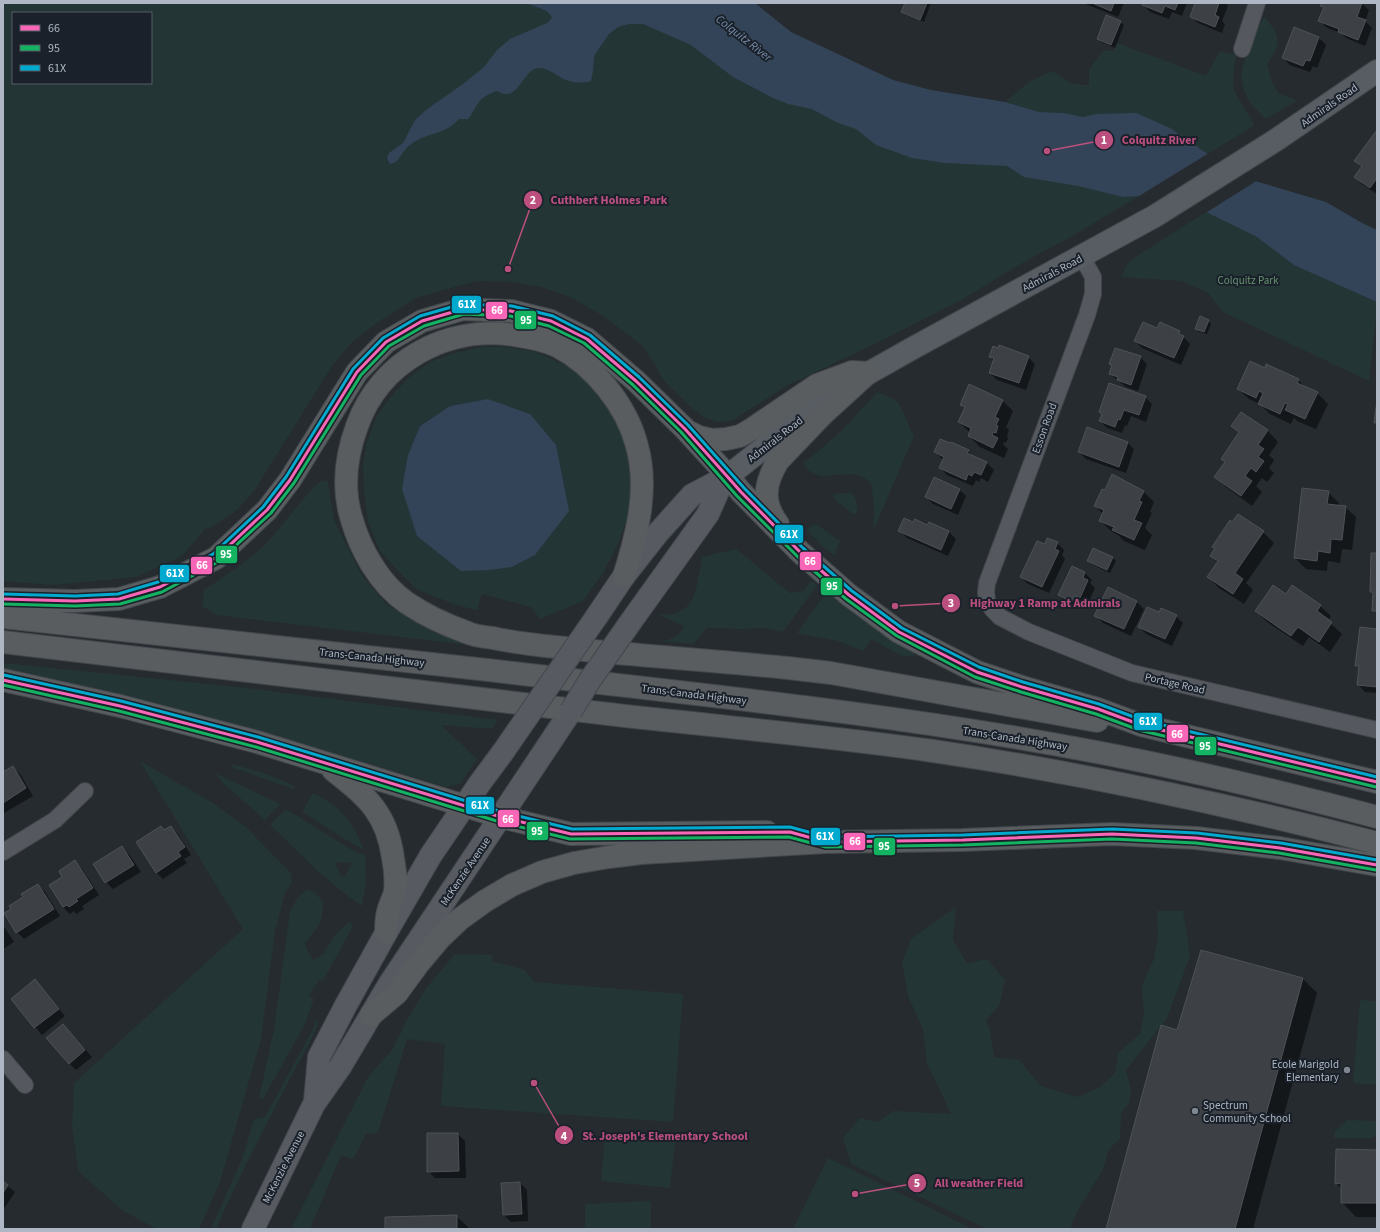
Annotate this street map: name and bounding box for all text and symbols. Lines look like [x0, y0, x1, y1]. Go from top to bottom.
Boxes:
water label: Colquitz River [712, 11, 776, 66]
legend [12, 12, 152, 84]
text: 66 [48, 20, 60, 37]
text: 95 [48, 40, 60, 57]
text: 61X [48, 60, 66, 77]
street label: Admirals Road [1298, 80, 1361, 131]
callout: Colquitz River [1094, 128, 1205, 152]
text: 1 [1101, 132, 1107, 149]
text: Colquitz River [1122, 132, 1196, 149]
callout: Cuthbert Holmes Park [523, 188, 676, 212]
text: 2 [530, 192, 536, 209]
text: Cuthbert Holmes Park [551, 192, 668, 209]
street label: Admirals Road [1019, 251, 1085, 296]
park label: Colquitz Park [1218, 273, 1279, 288]
line badge: 61X [451, 295, 482, 314]
text: 61X [458, 297, 477, 312]
line badge: 66 [485, 301, 508, 320]
text: 66 [491, 303, 503, 318]
line badge: 95 [514, 310, 537, 330]
text: 95 [520, 313, 532, 328]
street label: Esson Road [1028, 401, 1061, 456]
street label: Admirals Road [745, 413, 806, 466]
line badge: 61X [774, 524, 804, 544]
text: 61X [780, 527, 799, 542]
line badge: 95 [215, 545, 238, 564]
text: 95 [220, 547, 232, 562]
line badge: 66 [799, 551, 822, 571]
text: 66 [804, 554, 816, 569]
line badge: 66 [190, 556, 213, 575]
text: 66 [196, 558, 208, 573]
line badge: 61X [159, 564, 190, 583]
text: 61X [166, 566, 185, 581]
line badge: 95 [820, 577, 843, 596]
text: 95 [826, 579, 838, 594]
callout: Highway 1 Ramp at Admirals [941, 591, 1128, 615]
text: 3 [948, 595, 954, 612]
text: Highway 1 Ramp at Admirals [970, 595, 1120, 612]
street label: Trans-Canada Highway [319, 645, 425, 670]
street label: Portage Road [1143, 669, 1207, 698]
street label: Trans-Canada Highway [641, 681, 747, 708]
line badge: 61X [1133, 712, 1163, 731]
text: 61X [1139, 714, 1158, 729]
street label: Trans-Canada Highway [962, 723, 1068, 754]
line badge: 66 [1166, 724, 1189, 743]
text: 66 [1171, 727, 1183, 742]
line badge: 95 [1194, 736, 1217, 756]
text: 95 [1199, 739, 1211, 754]
line badge: 61X [465, 796, 495, 815]
text: 61X [471, 798, 490, 813]
line badge: 66 [497, 809, 520, 828]
text: 66 [502, 812, 514, 827]
line badge: 95 [526, 821, 549, 841]
text: 95 [531, 824, 543, 839]
line badge: 61X [810, 827, 841, 846]
text: 61X [816, 829, 835, 844]
line badge: 66 [843, 832, 866, 851]
street label: McKenzie Avenue [437, 834, 494, 909]
text: 66 [849, 834, 861, 849]
line badge: 95 [873, 837, 896, 856]
text: 95 [878, 839, 890, 854]
place label: Ecole Marigold Elementary [1272, 1057, 1339, 1085]
marker: Ecole Marigold Elementary [1342, 1065, 1352, 1075]
place label: Spectrum Community School [1203, 1098, 1291, 1126]
marker: Spectrum Community School [1190, 1106, 1200, 1116]
callout: St. Joseph's Elementary School [554, 1123, 756, 1147]
street label: McKenzie Avenue [259, 1128, 308, 1206]
text: 4 [561, 1128, 568, 1145]
text: St. Joseph's Elementary School [582, 1128, 748, 1145]
callout: All weather Field [907, 1171, 1032, 1195]
text: 5 [914, 1175, 920, 1192]
text: All weather Field [934, 1175, 1023, 1192]

